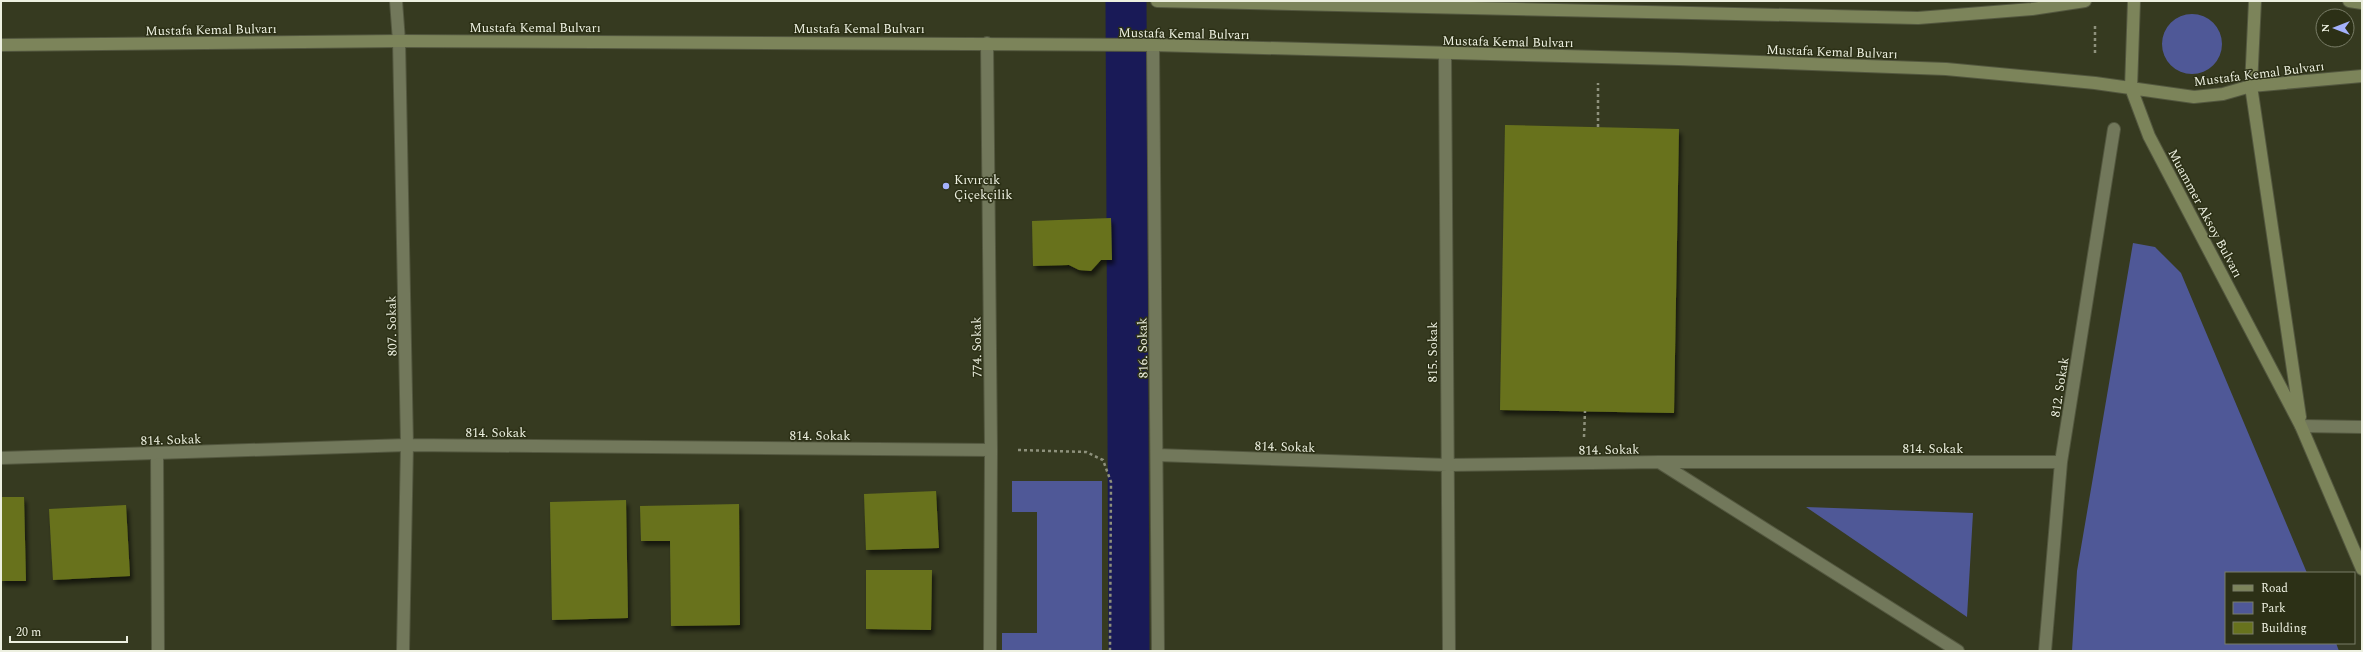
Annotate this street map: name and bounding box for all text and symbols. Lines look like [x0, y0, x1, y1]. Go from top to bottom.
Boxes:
north arrow [2315, 8, 2355, 48]
street label: Mustafa Kemal Bulvarı [469, 18, 601, 38]
street label: Mustafa Kemal Bulvarı [145, 19, 277, 41]
street label: Mustafa Kemal Bulvarı [793, 19, 925, 39]
street label: Mustafa Kemal Bulvarı [1118, 23, 1250, 45]
text: N [2317, 23, 2334, 32]
street label: Mustafa Kemal Bulvarı [1442, 31, 1574, 53]
street label: Mustafa Kemal Bulvarı [1766, 40, 1898, 64]
street label: Mustafa Kemal Bulvarı [2193, 56, 2326, 92]
street label: Muammer Aksoy Bulvarı [2163, 145, 2248, 281]
place label: Kıvırcık Çiçekçilik [954, 170, 1012, 205]
marker: Kıvırcık Çiçekçilik [941, 181, 951, 191]
street label: 807. Sokak [381, 295, 403, 357]
street label: 774. Sokak [966, 316, 988, 378]
street label: 816. Sokak [1132, 317, 1154, 379]
street label: 815. Sokak [1423, 322, 1443, 382]
street label: 812. Sokak [2045, 356, 2075, 419]
street label: 814. Sokak [466, 423, 526, 443]
street label: 814. Sokak [790, 426, 850, 446]
street label: 814. Sokak [140, 429, 202, 451]
street label: 814. Sokak [1254, 436, 1316, 458]
street label: 814. Sokak [1578, 439, 1640, 461]
street label: 814. Sokak [1903, 439, 1963, 459]
legend [2225, 572, 2355, 644]
text: Road [2261, 579, 2288, 598]
text: Park [2261, 599, 2286, 618]
scale bar [10, 618, 127, 644]
text: Building [2261, 619, 2307, 638]
text: 20 m [16, 623, 41, 642]

